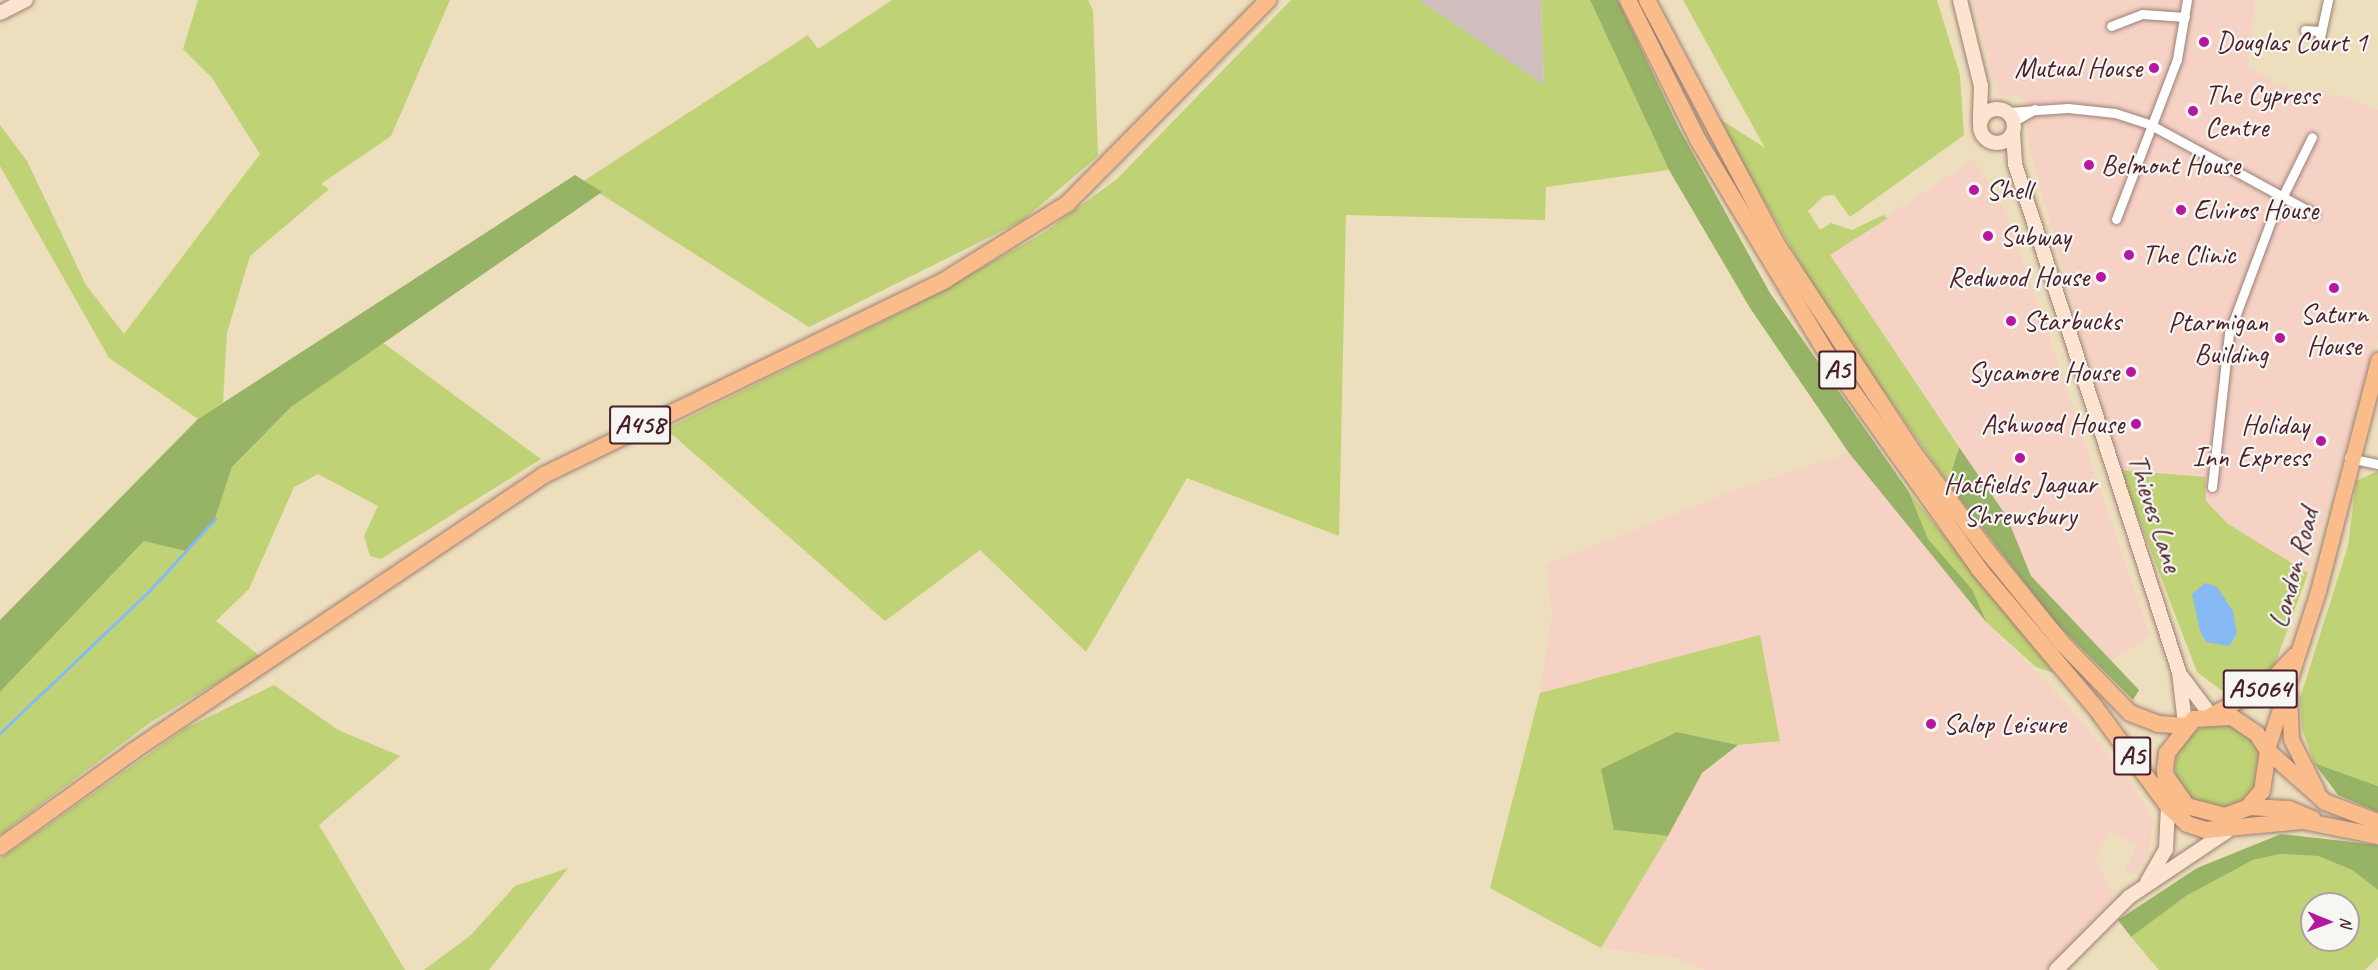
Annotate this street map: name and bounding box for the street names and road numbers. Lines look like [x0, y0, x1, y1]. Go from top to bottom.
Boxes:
road number: A5 [1818, 346, 1856, 394]
road number: A458 [608, 401, 672, 449]
street label: Thieves Lane [2120, 450, 2190, 576]
street label: London Road [2262, 505, 2326, 631]
road number: A5064 [2222, 665, 2298, 713]
road number: A5 [2112, 732, 2152, 780]

